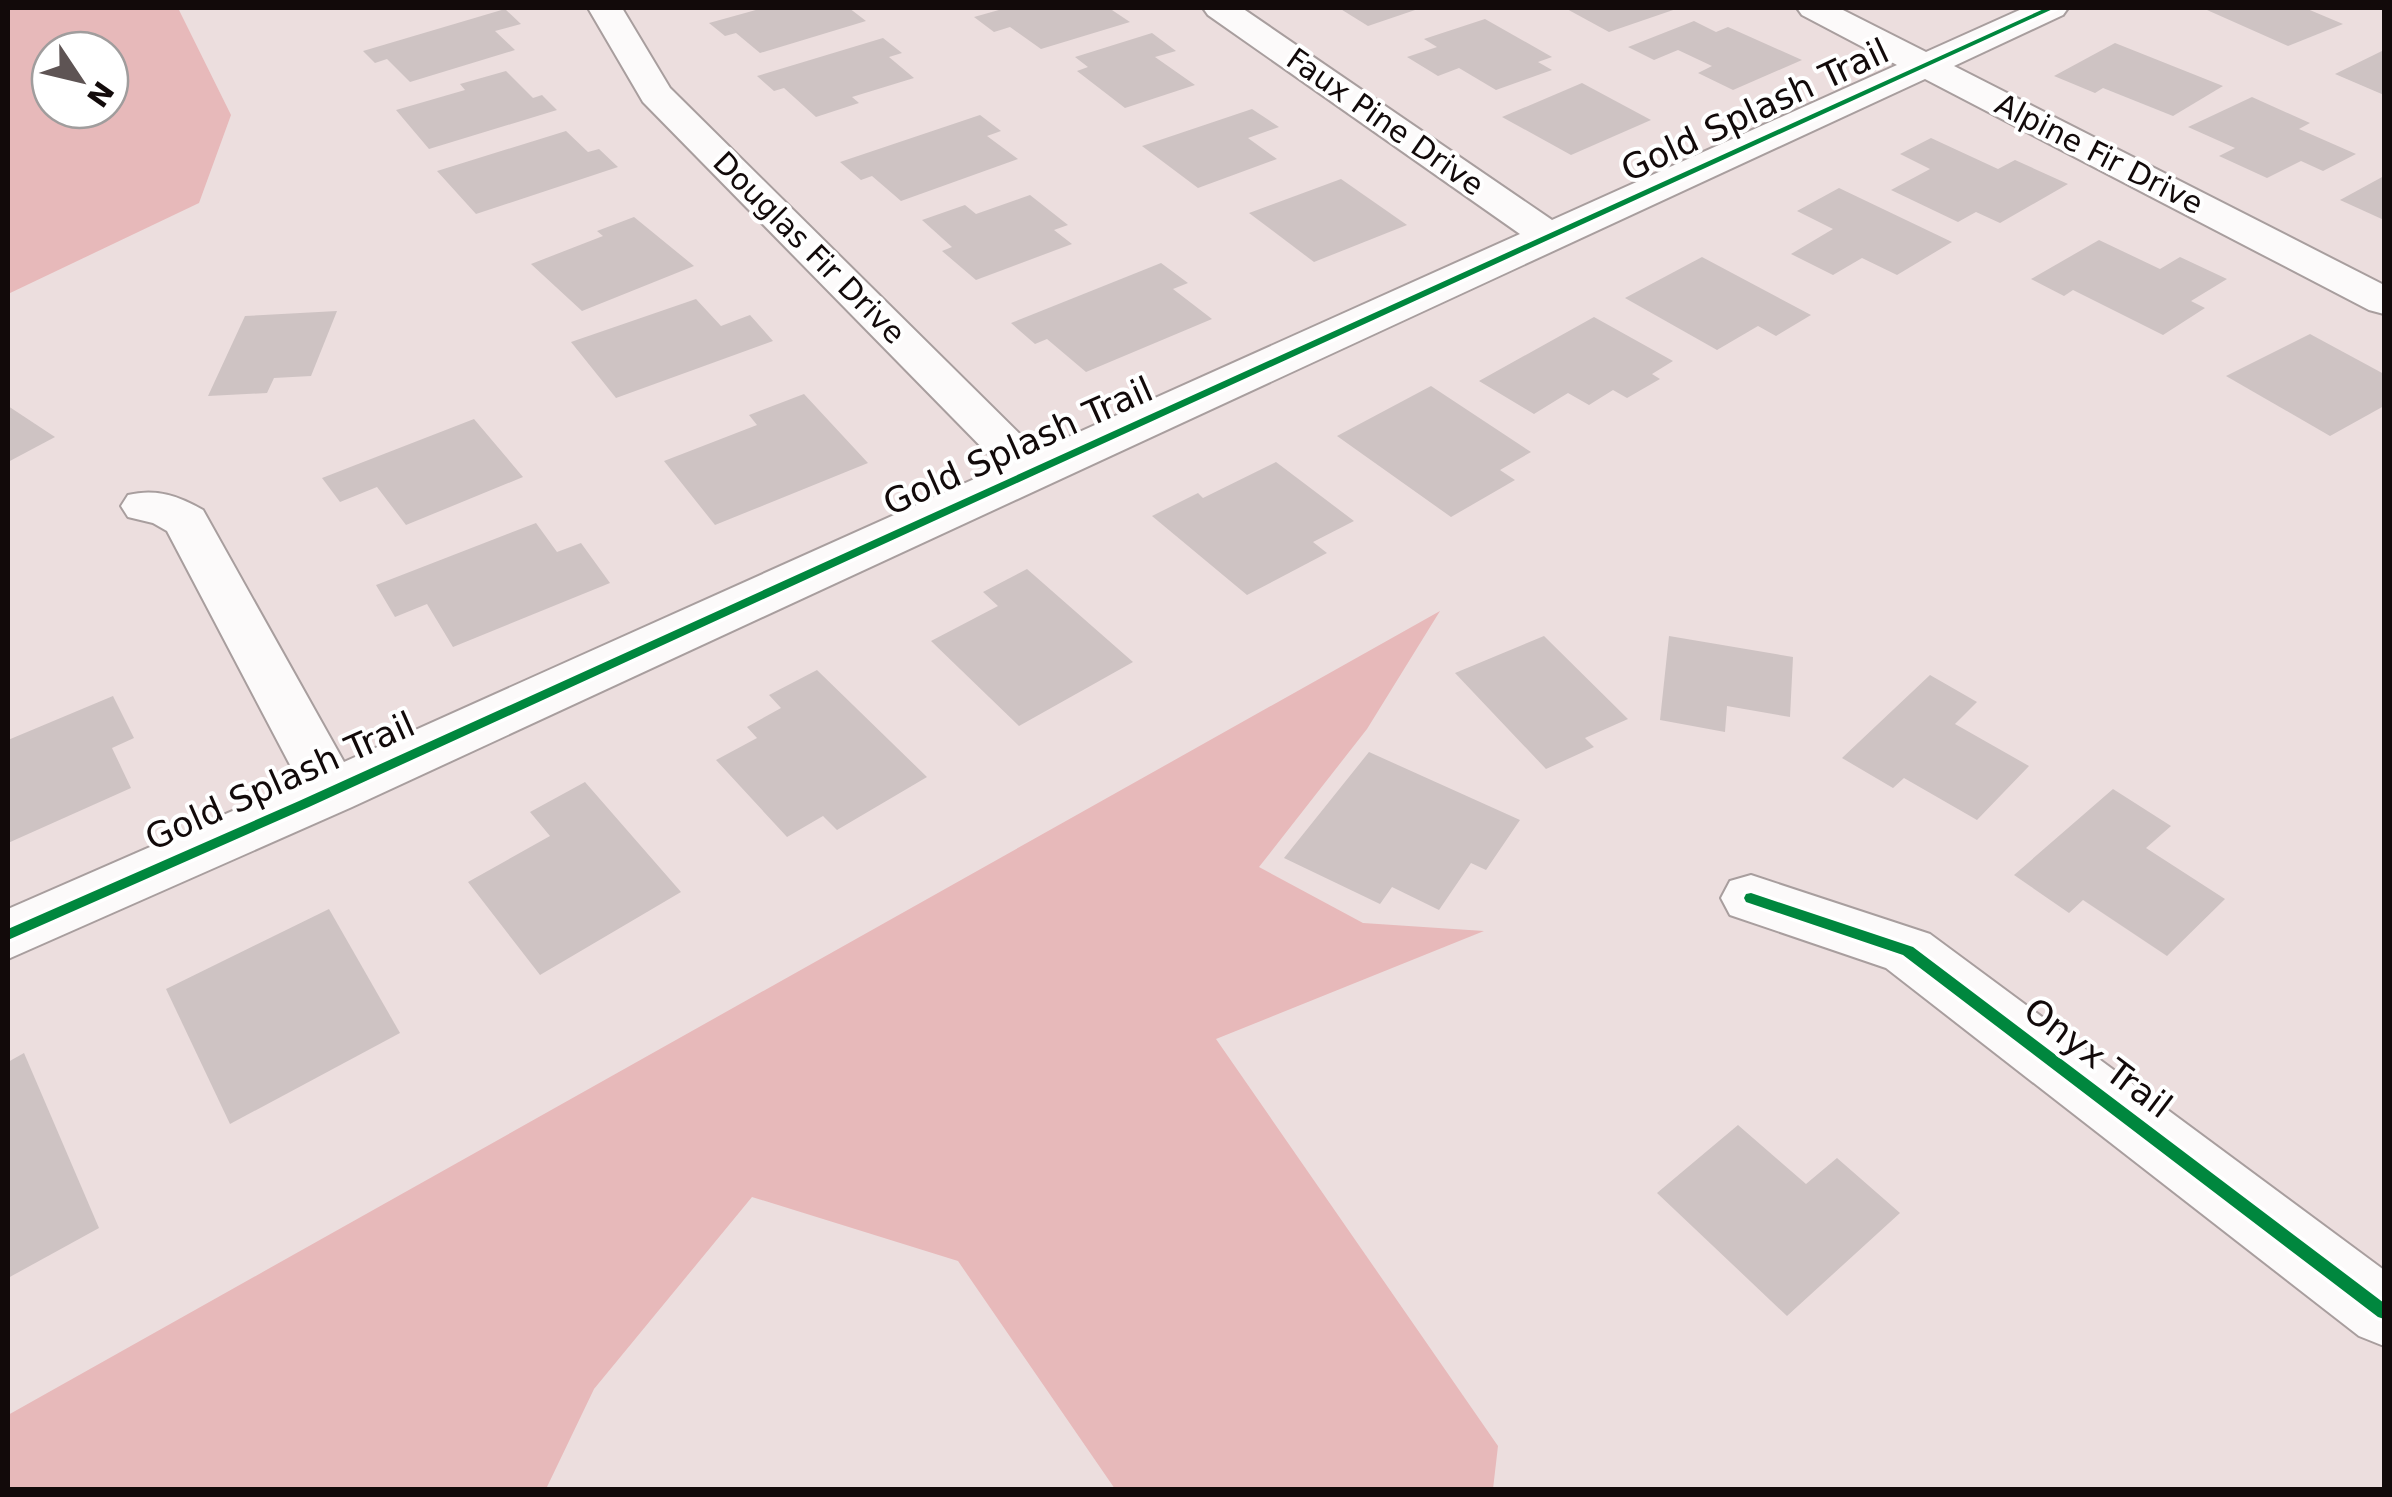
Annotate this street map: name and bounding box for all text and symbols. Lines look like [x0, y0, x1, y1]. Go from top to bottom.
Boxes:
north arrow [30, 30, 130, 130]
street label: Gold Splash Trail [1615, 31, 1895, 189]
street label: Faux Pine Drive [1280, 41, 1490, 202]
text: N [80, 75, 120, 113]
street label: Alpine Fir Drive [1989, 86, 2209, 221]
street label: Douglas Fir Drive [706, 145, 912, 351]
street label: Gold Splash Trail [877, 369, 1159, 523]
street label: Gold Splash Trail [139, 704, 421, 858]
street label: Onyx Trail [2017, 990, 2179, 1126]

